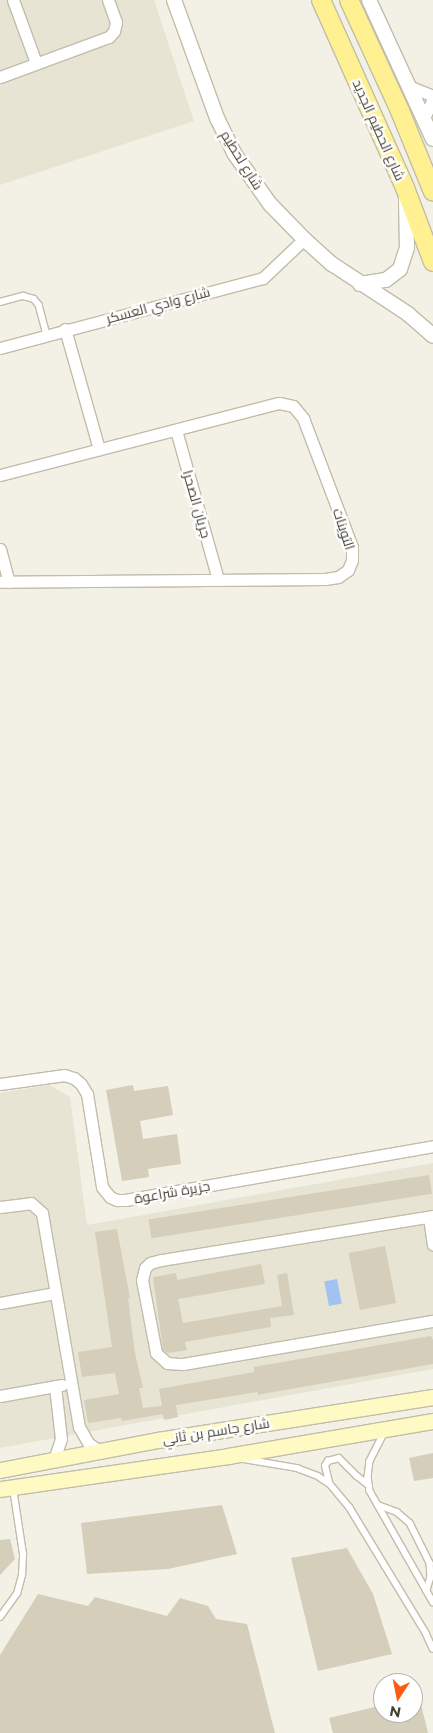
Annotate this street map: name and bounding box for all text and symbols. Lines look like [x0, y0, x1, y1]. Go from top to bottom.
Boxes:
street label: شارع الحطيم الجديد [349, 77, 409, 183]
street label: شارع لحطيم [217, 127, 267, 193]
street label: شارع وادي العسكر [104, 283, 212, 327]
street label: جريان الصحرا [179, 468, 215, 540]
street label: التوينات [329, 506, 359, 552]
street label: جزيرة شراعوة [133, 1177, 211, 1207]
street label: شارع جاسم بن ثاني [161, 1414, 271, 1448]
north arrow [373, 1673, 423, 1723]
text: N [388, 1702, 403, 1722]

